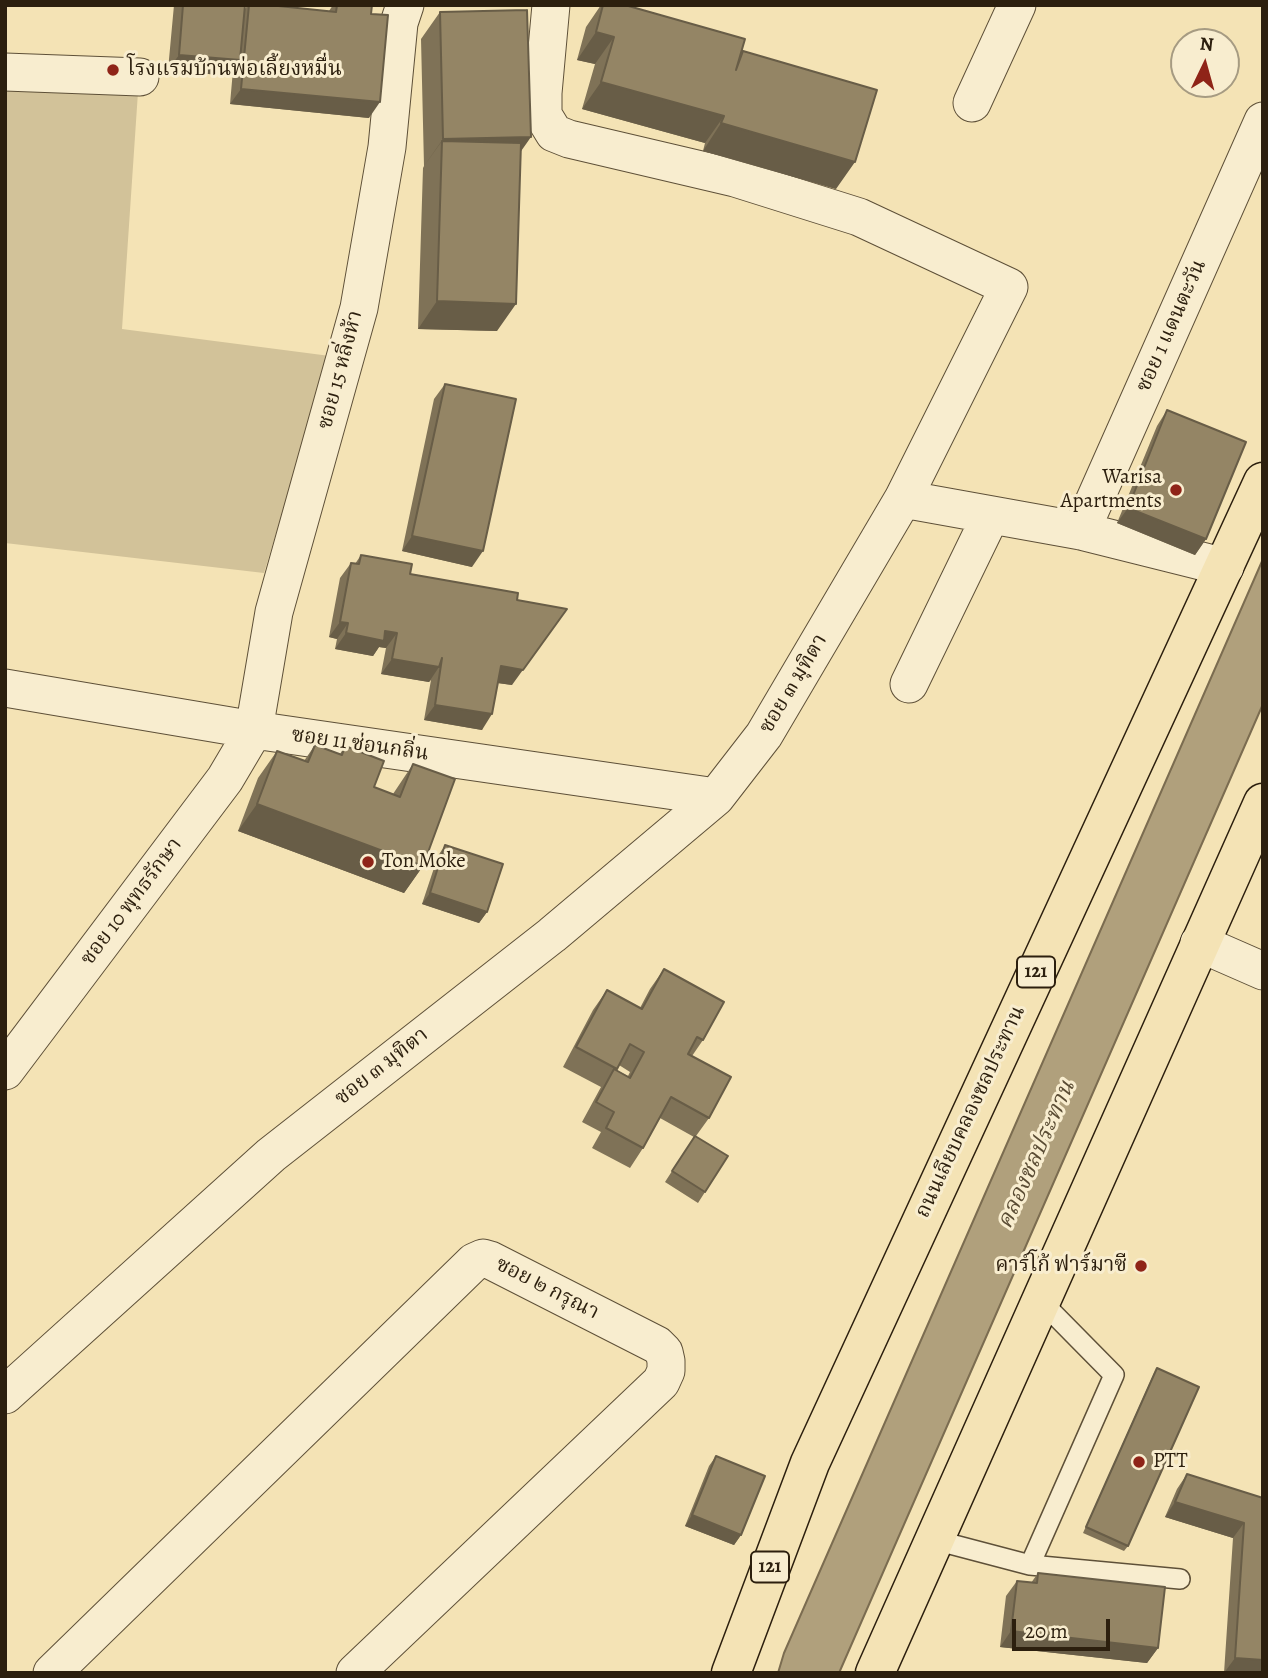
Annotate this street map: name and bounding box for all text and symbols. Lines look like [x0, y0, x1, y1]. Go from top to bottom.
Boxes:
north arrow [1170, 28, 1240, 98]
text: N [1199, 31, 1215, 58]
place label: โรงแรมบ้านพ่อเลี้ยงหมื่น [127, 57, 342, 83]
marker: โรงแรมบ้านพ่อเลี้ยงหมื่น [105, 62, 121, 78]
street label: ซอย 1 แดนตะวัน [1132, 256, 1212, 396]
street label: ซอย 15 หลิ่งห้า [313, 308, 369, 432]
place label: Warisa Apartments [1061, 465, 1162, 515]
marker: Warisa Apartments [1168, 482, 1184, 498]
street label: ซอย ๓ มุทิตา [754, 630, 834, 738]
street label: ซอย 11 ซ่อนกลิ่น [290, 723, 430, 767]
street label: ซอย 10 พุทธรักษา [76, 833, 188, 971]
place label: Ton Moke [382, 849, 466, 875]
marker: Ton Moke [360, 854, 376, 870]
road number: 121 [1017, 956, 1055, 988]
street label: ถนนเลียบคลองชลประทาน [911, 1002, 1031, 1222]
street label: ซอย ๓ มุทิตา [330, 1023, 434, 1111]
water label: คลองชลประทาน [992, 1077, 1082, 1233]
street label: ซอย ๒ กรุณา [491, 1252, 603, 1326]
place label: คาร์โก้ ฟาร์มาซี [995, 1253, 1127, 1279]
marker: คาร์โก้ ฟาร์มาซี [1133, 1258, 1149, 1274]
place label: PTT [1153, 1449, 1188, 1475]
marker: PTT [1131, 1454, 1147, 1470]
road number: 121 [751, 1552, 789, 1582]
scale bar [1016, 1604, 1114, 1648]
text: 20 m [1025, 1617, 1068, 1645]

